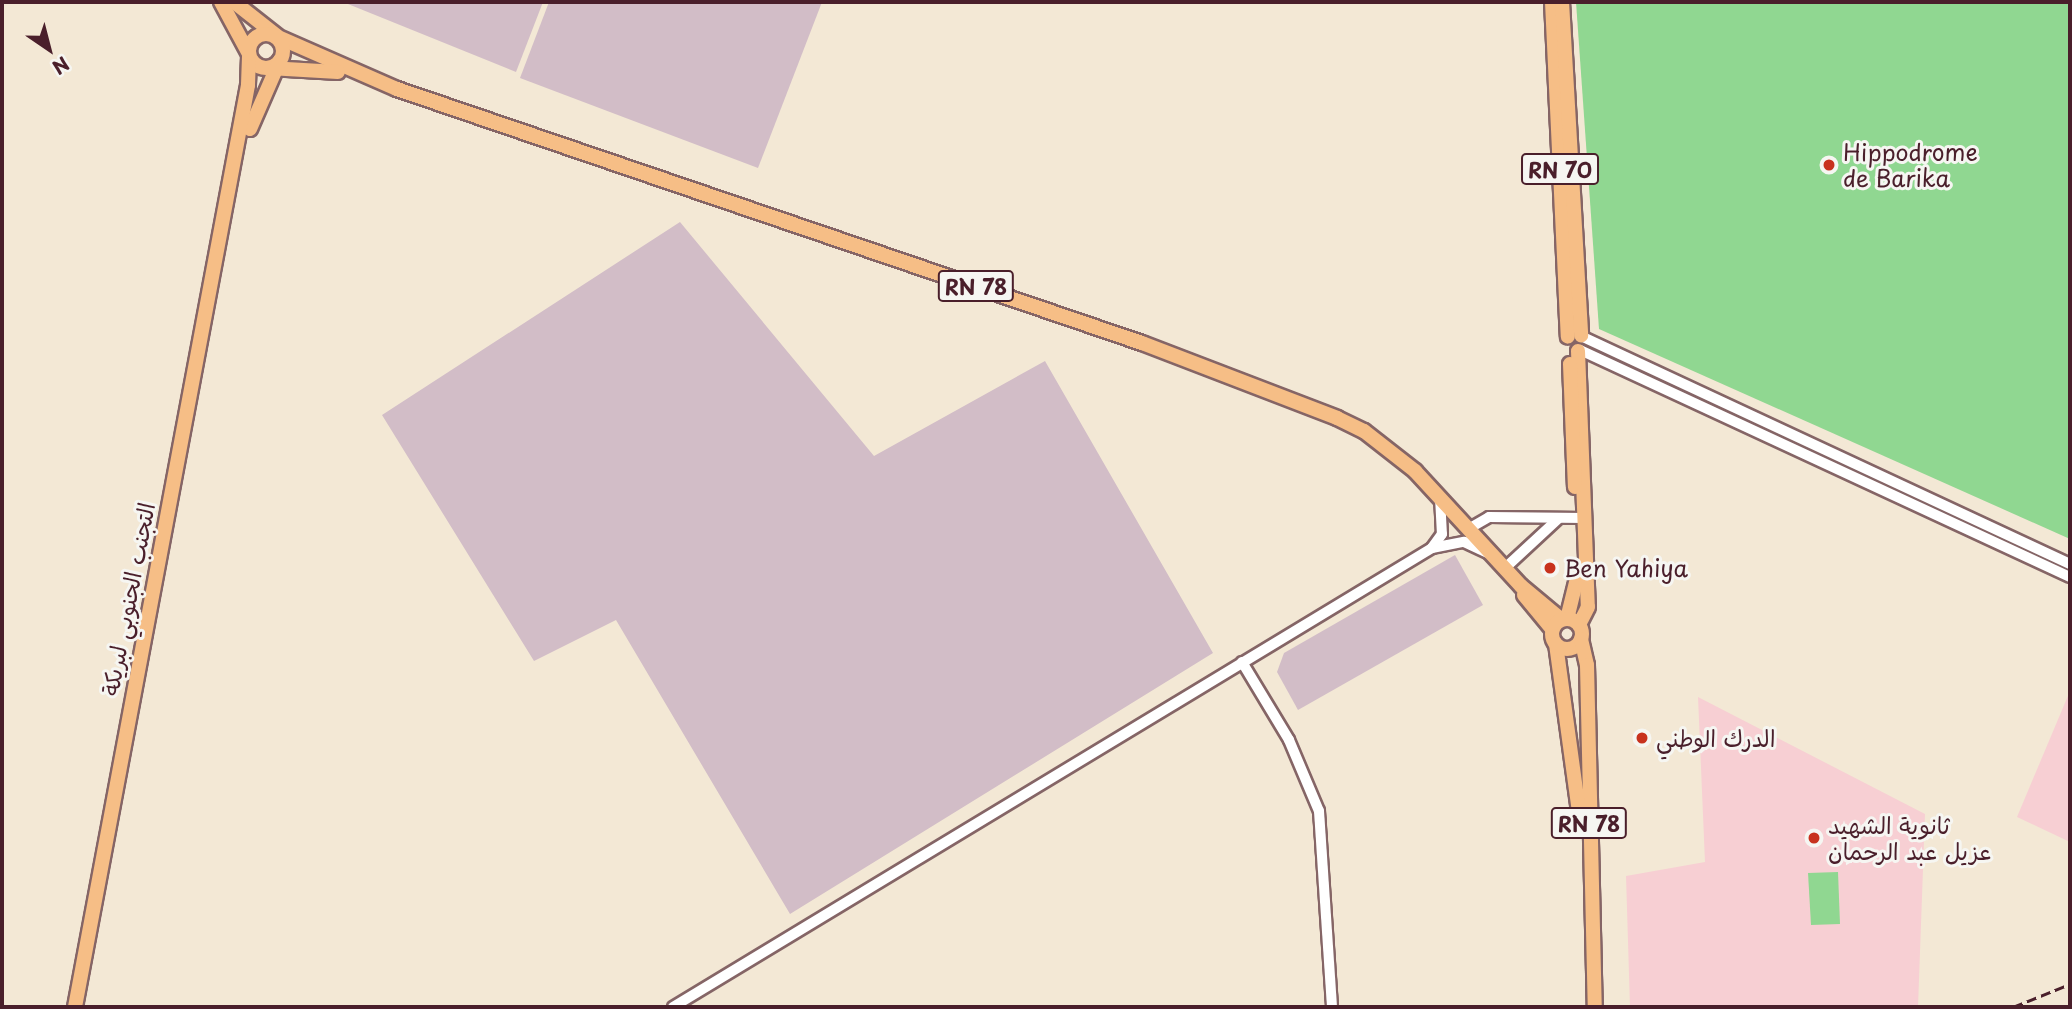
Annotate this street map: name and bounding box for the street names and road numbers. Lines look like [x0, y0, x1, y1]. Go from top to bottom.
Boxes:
road number: RN 70 [1520, 152, 1600, 186]
road number: RN 78 [936, 268, 1016, 304]
street label: التجنب الجنوبي لبريكة [96, 500, 160, 698]
road number: RN 78 [1549, 806, 1629, 840]

